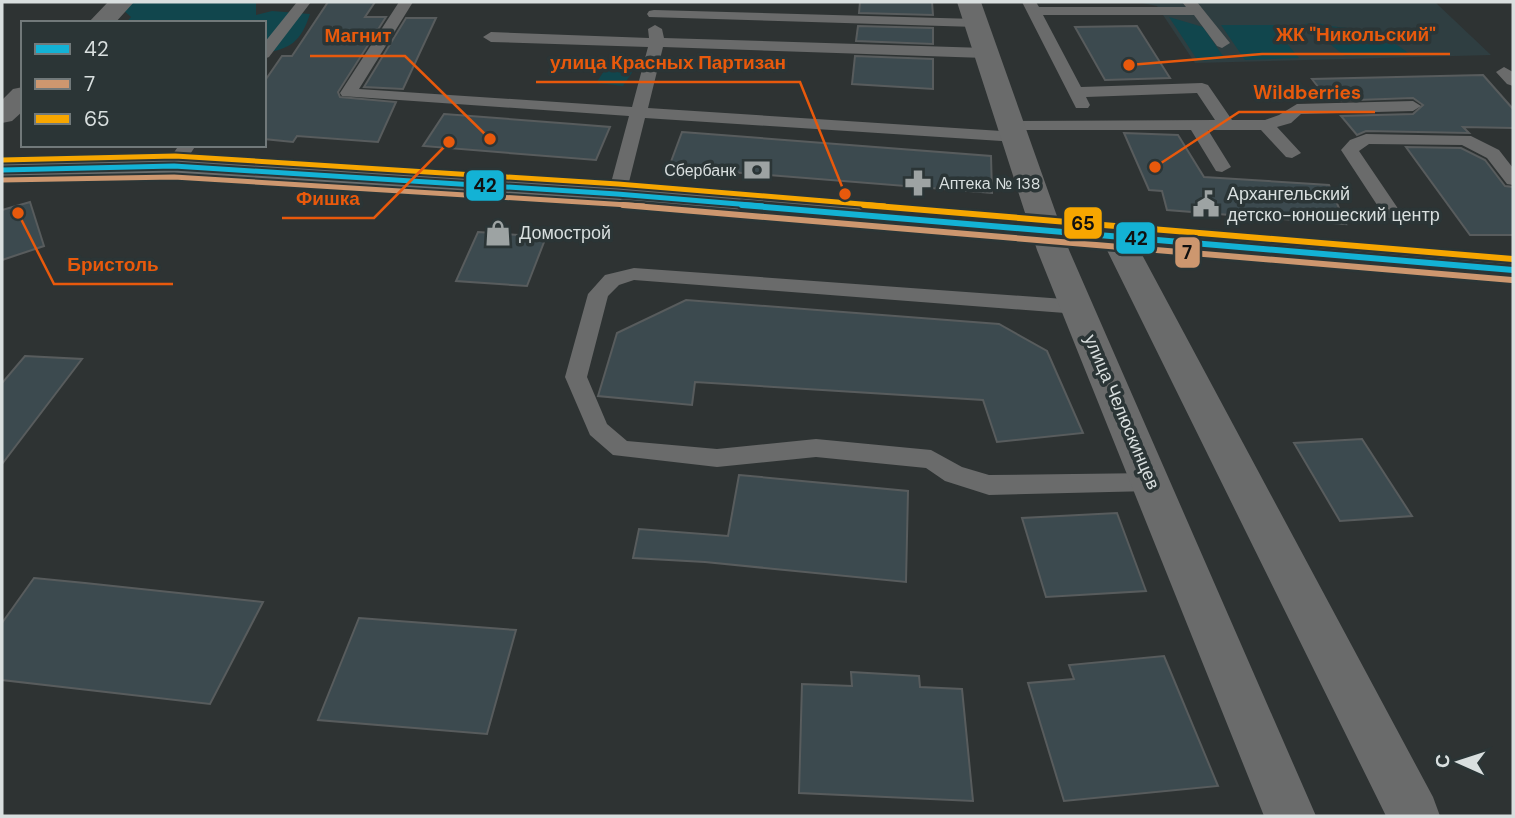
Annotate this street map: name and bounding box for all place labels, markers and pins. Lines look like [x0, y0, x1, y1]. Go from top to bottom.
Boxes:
callout: ЖК "Никольский" [1262, 14, 1450, 54]
callout: Магнит [310, 16, 405, 56]
callout: улица Красных Партизан [536, 42, 800, 82]
callout: Wildberries [1239, 72, 1375, 112]
bank icon: Сбербанк [742, 155, 772, 185]
place label: Сбербанк [664, 160, 737, 181]
pharmacy icon: Аптека № 138 [903, 168, 933, 198]
place label: Аптека № 138 [939, 173, 1041, 194]
callout: Фишка [282, 178, 374, 218]
place label: Архангельский детско-юношеский центр [1227, 182, 1440, 227]
public building icon: Архангельский детско-юношеский центр [1191, 189, 1221, 219]
shop icon: Домострой [483, 218, 513, 248]
place label: Домострой [519, 221, 611, 245]
callout: Бристоль [54, 244, 173, 284]

